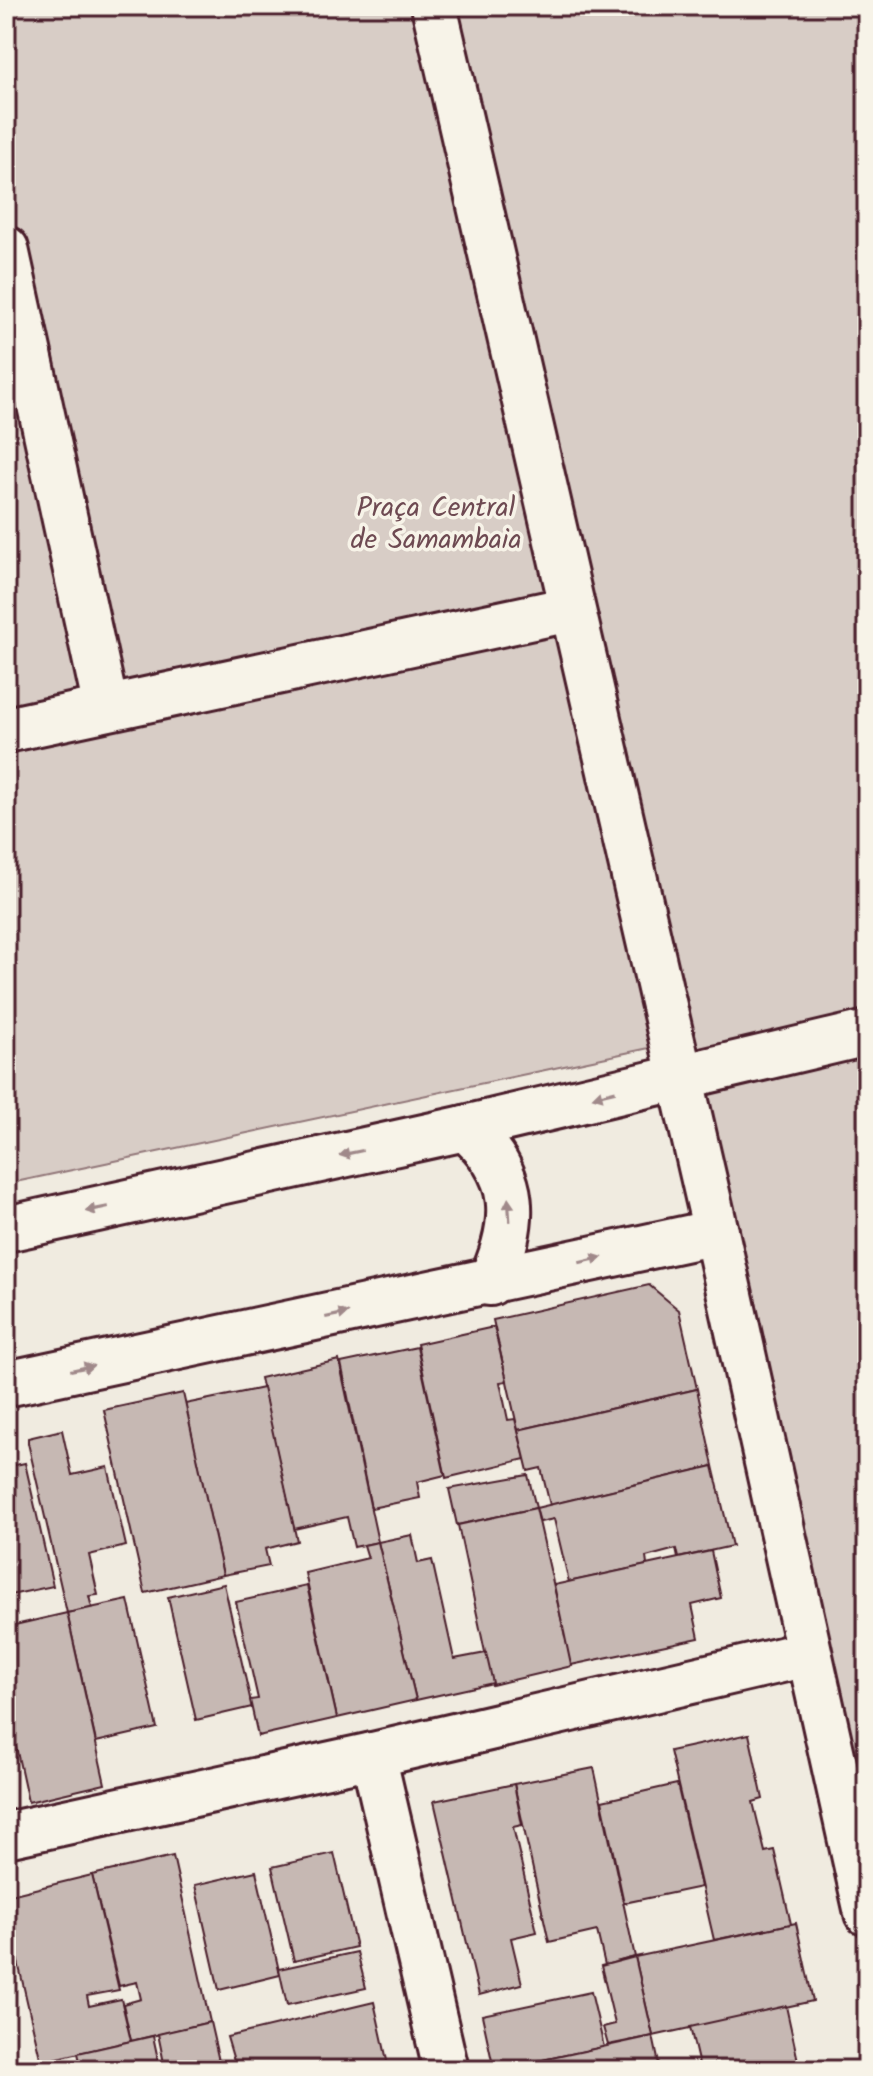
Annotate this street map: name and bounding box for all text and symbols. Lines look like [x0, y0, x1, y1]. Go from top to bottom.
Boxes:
park label: Praça Central de Samambaia [350, 486, 522, 563]
one-way arrow [591, 1089, 616, 1101]
one-way arrow [338, 1147, 363, 1160]
one-way arrow [502, 1197, 515, 1222]
one-way arrow [84, 1203, 109, 1216]
one-way arrow [579, 1254, 604, 1266]
one-way arrow [325, 1308, 350, 1321]
one-way arrow [70, 1361, 95, 1374]

